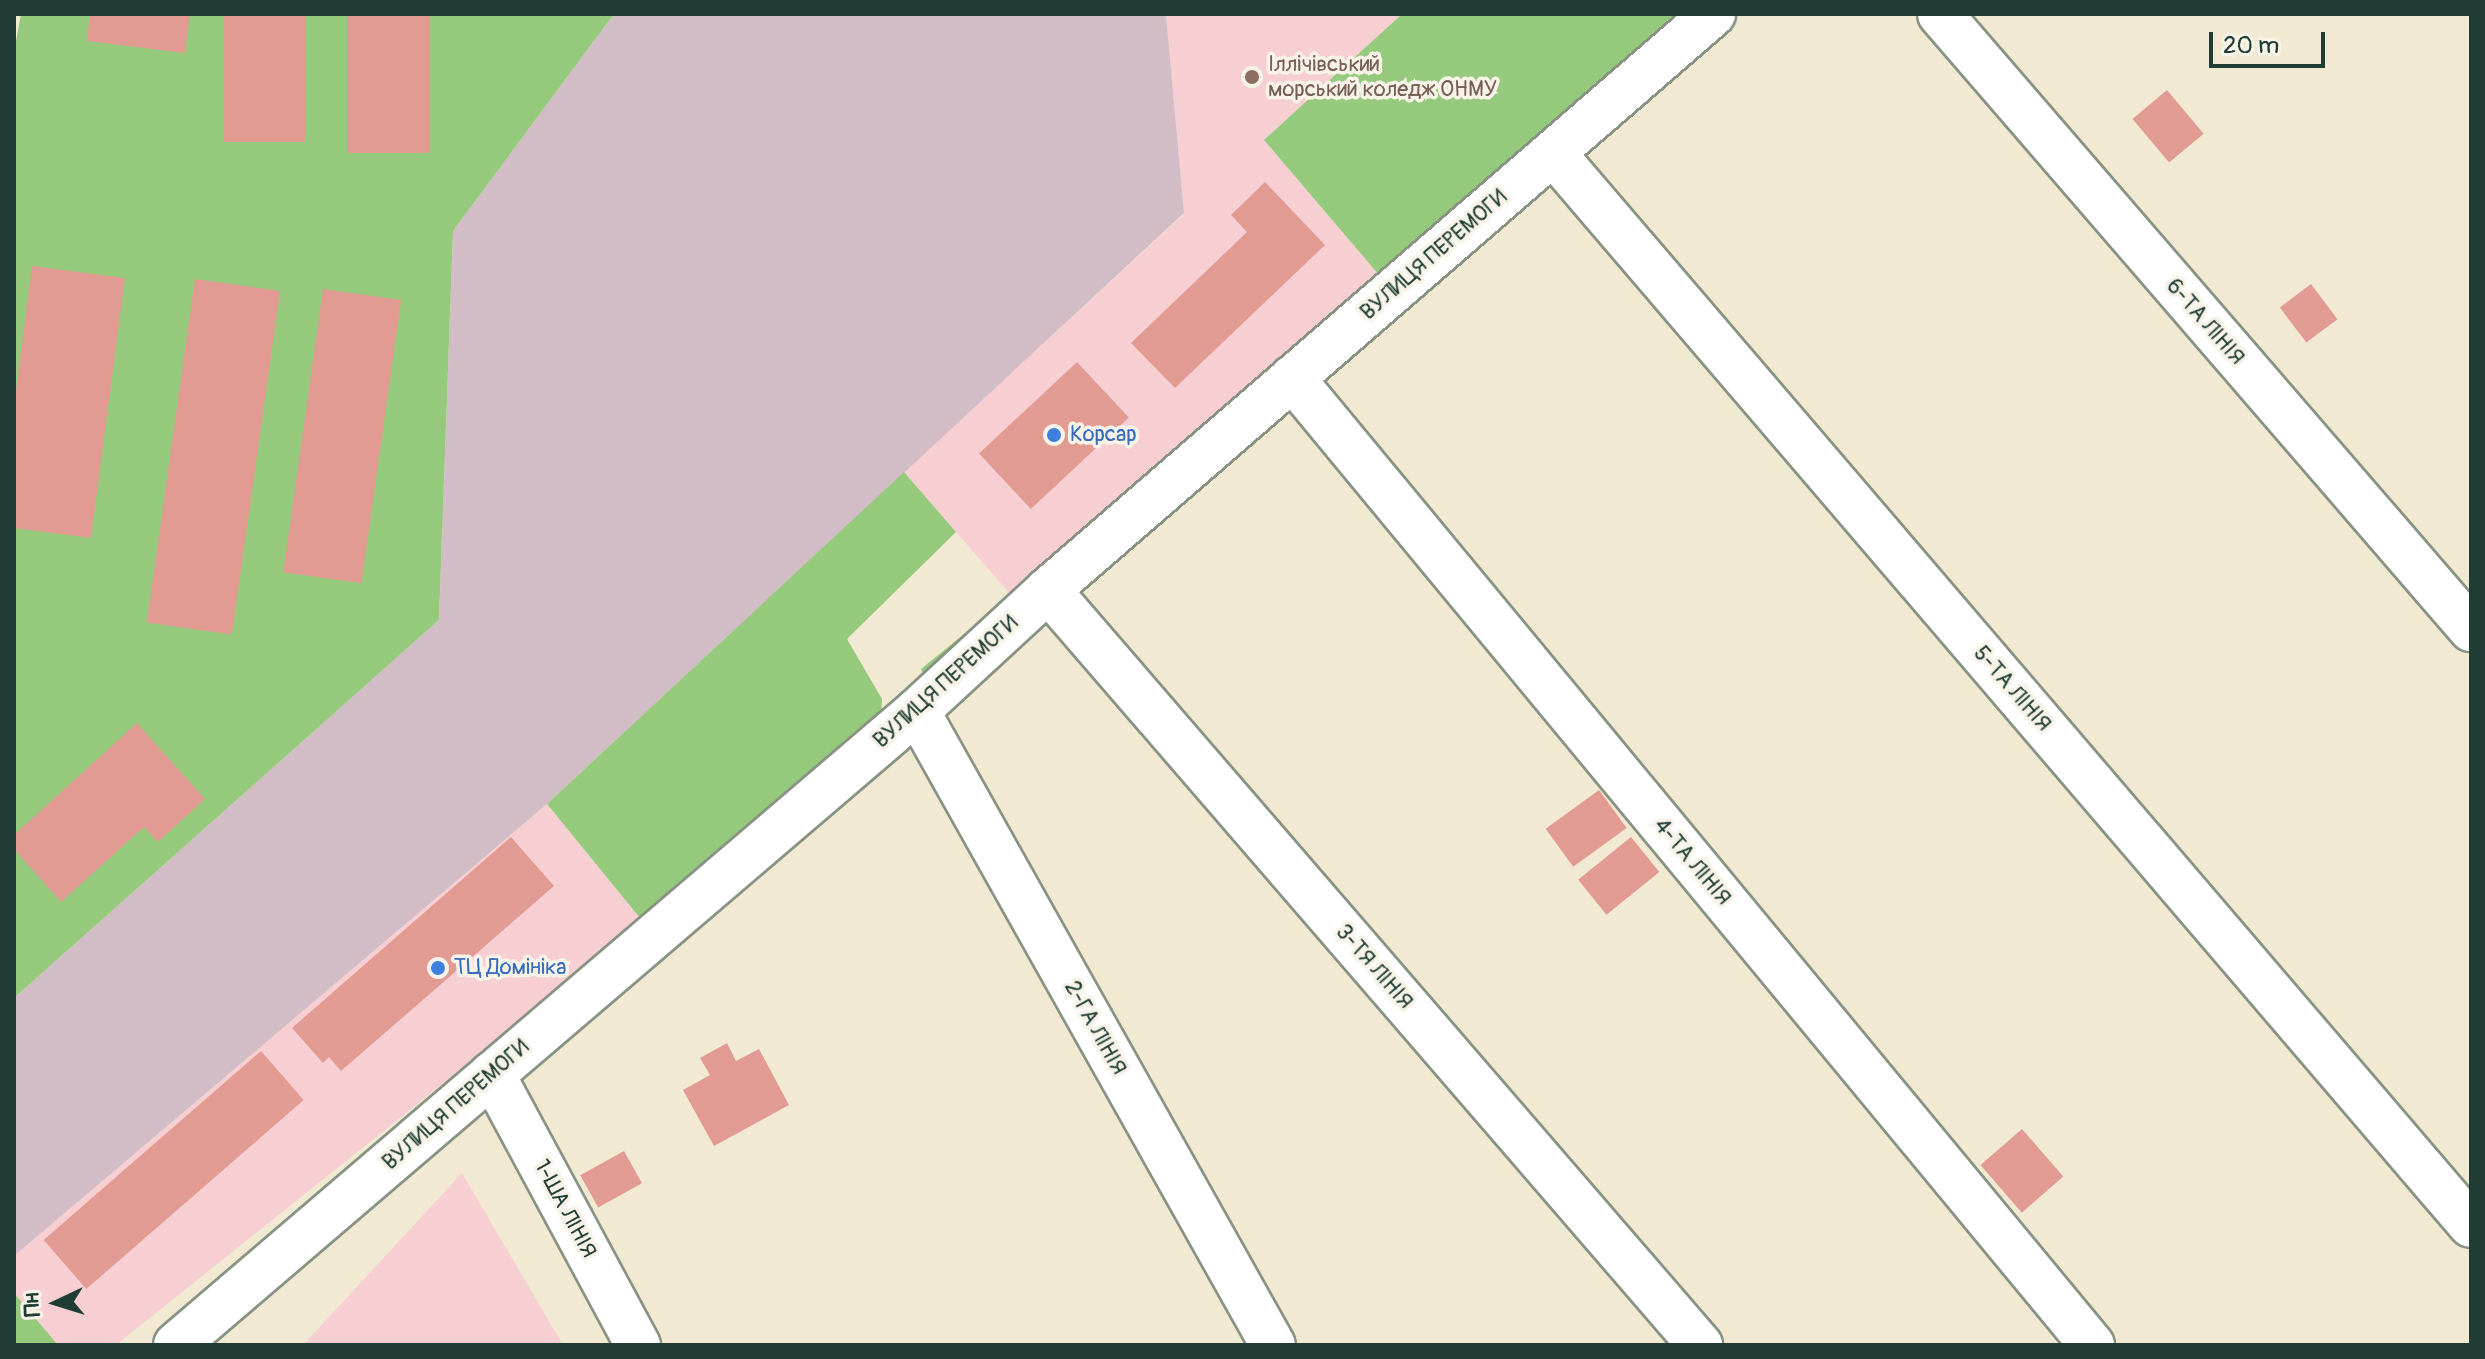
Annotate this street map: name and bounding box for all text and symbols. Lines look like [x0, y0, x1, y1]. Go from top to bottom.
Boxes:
scale bar [2213, 16, 2329, 66]
text: 20 m [2223, 31, 2279, 60]
place label: Іллічівський морський коледж ОНМУ [1268, 51, 1497, 102]
marker: Іллічівський морський коледж ОНМУ [1243, 68, 1261, 86]
street label: ВУЛИЦЯ ПЕРЕМОГИ [1355, 184, 1513, 326]
street label: 6-ТА ЛІНІЯ [2160, 273, 2250, 371]
place label: Корсар [1070, 422, 1137, 448]
marker: Корсар [1045, 426, 1063, 444]
street label: ВУЛИЦЯ ПЕРЕМОГИ [868, 610, 1024, 754]
street label: 5-ТА ЛІНІЯ [1968, 641, 2056, 737]
street label: 4-ТА ЛІНІЯ [1648, 813, 1736, 911]
street label: 3-ТЯ ЛІНІЯ [1330, 919, 1418, 1015]
place label: ТЦ Домініка [454, 955, 567, 981]
marker: ТЦ Домініка [429, 959, 447, 977]
street label: 2-ГА ЛІНІЯ [1058, 976, 1132, 1080]
street label: ВУЛИЦЯ ПЕРЕМОГИ [377, 1034, 535, 1176]
street label: 1-ША ЛІНІЯ [528, 1155, 602, 1263]
north arrow [16, 1263, 96, 1343]
text: Пн [17, 1292, 47, 1318]

